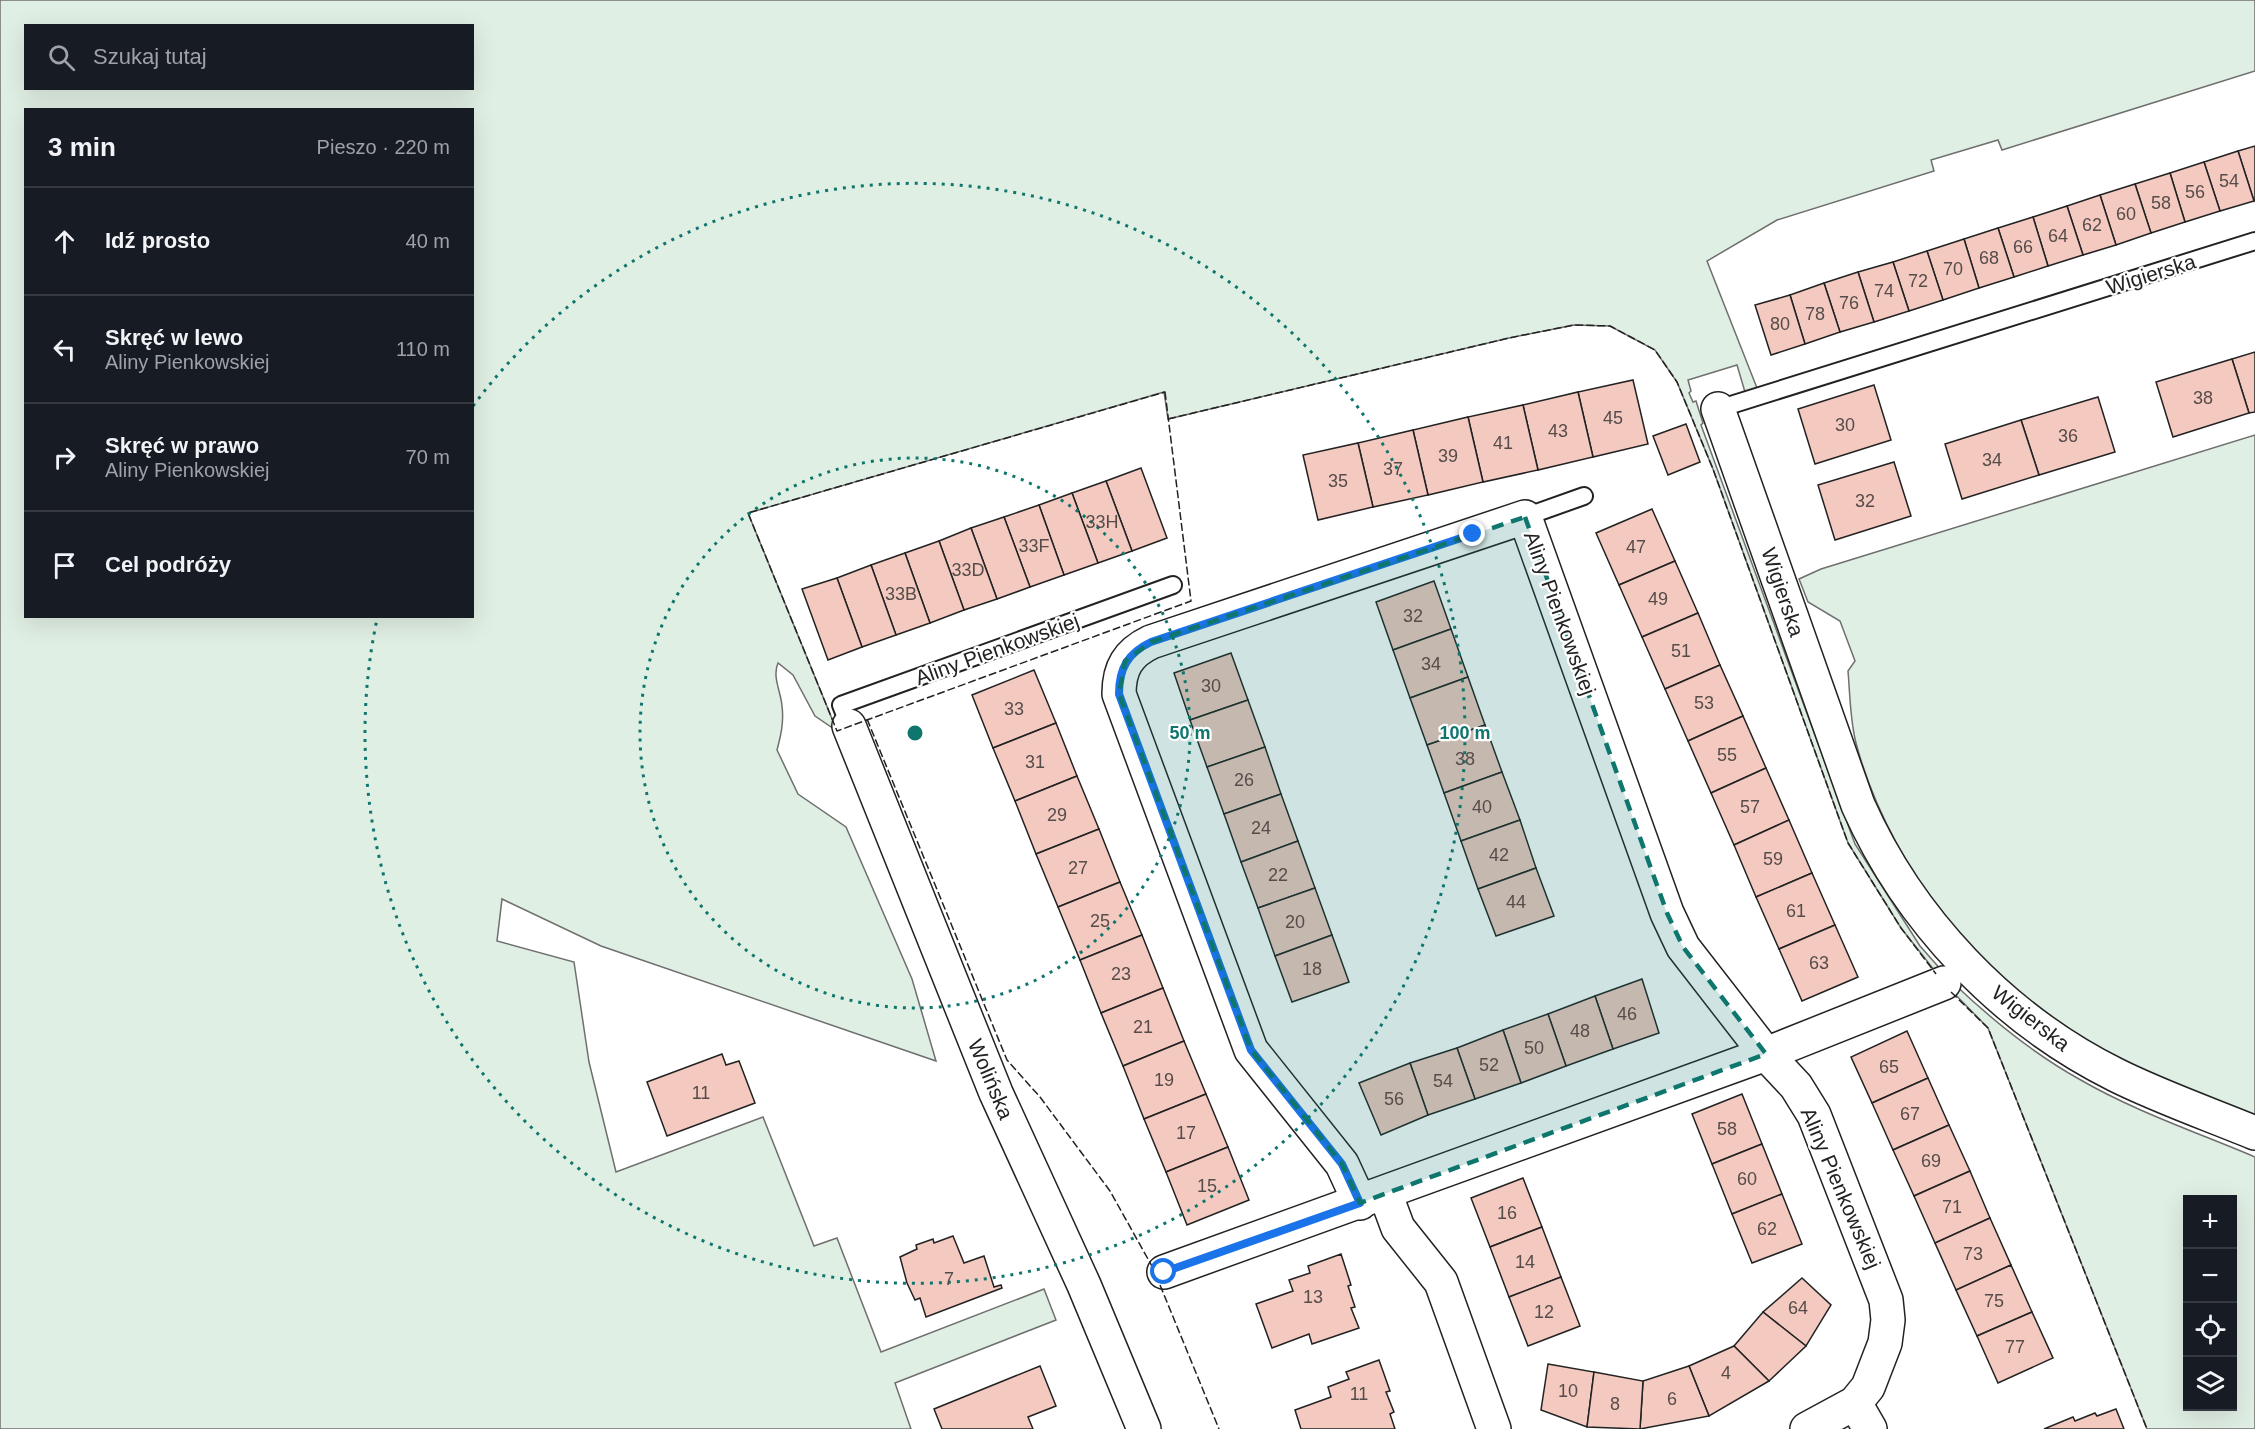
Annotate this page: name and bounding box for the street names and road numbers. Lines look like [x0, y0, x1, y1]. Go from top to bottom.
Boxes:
street label: Wigierska [2104, 249, 2199, 298]
street label: Aliny Pienkowskiej [1520, 528, 1600, 698]
street label: Wigierska [1757, 545, 1809, 640]
street label: Aliny Pienkowskiej [912, 609, 1082, 689]
street label: Wigierska [1988, 981, 2075, 1056]
street label: Wolińska [964, 1035, 1018, 1123]
street label: Aliny Pienkowskiej [1797, 1104, 1885, 1272]

